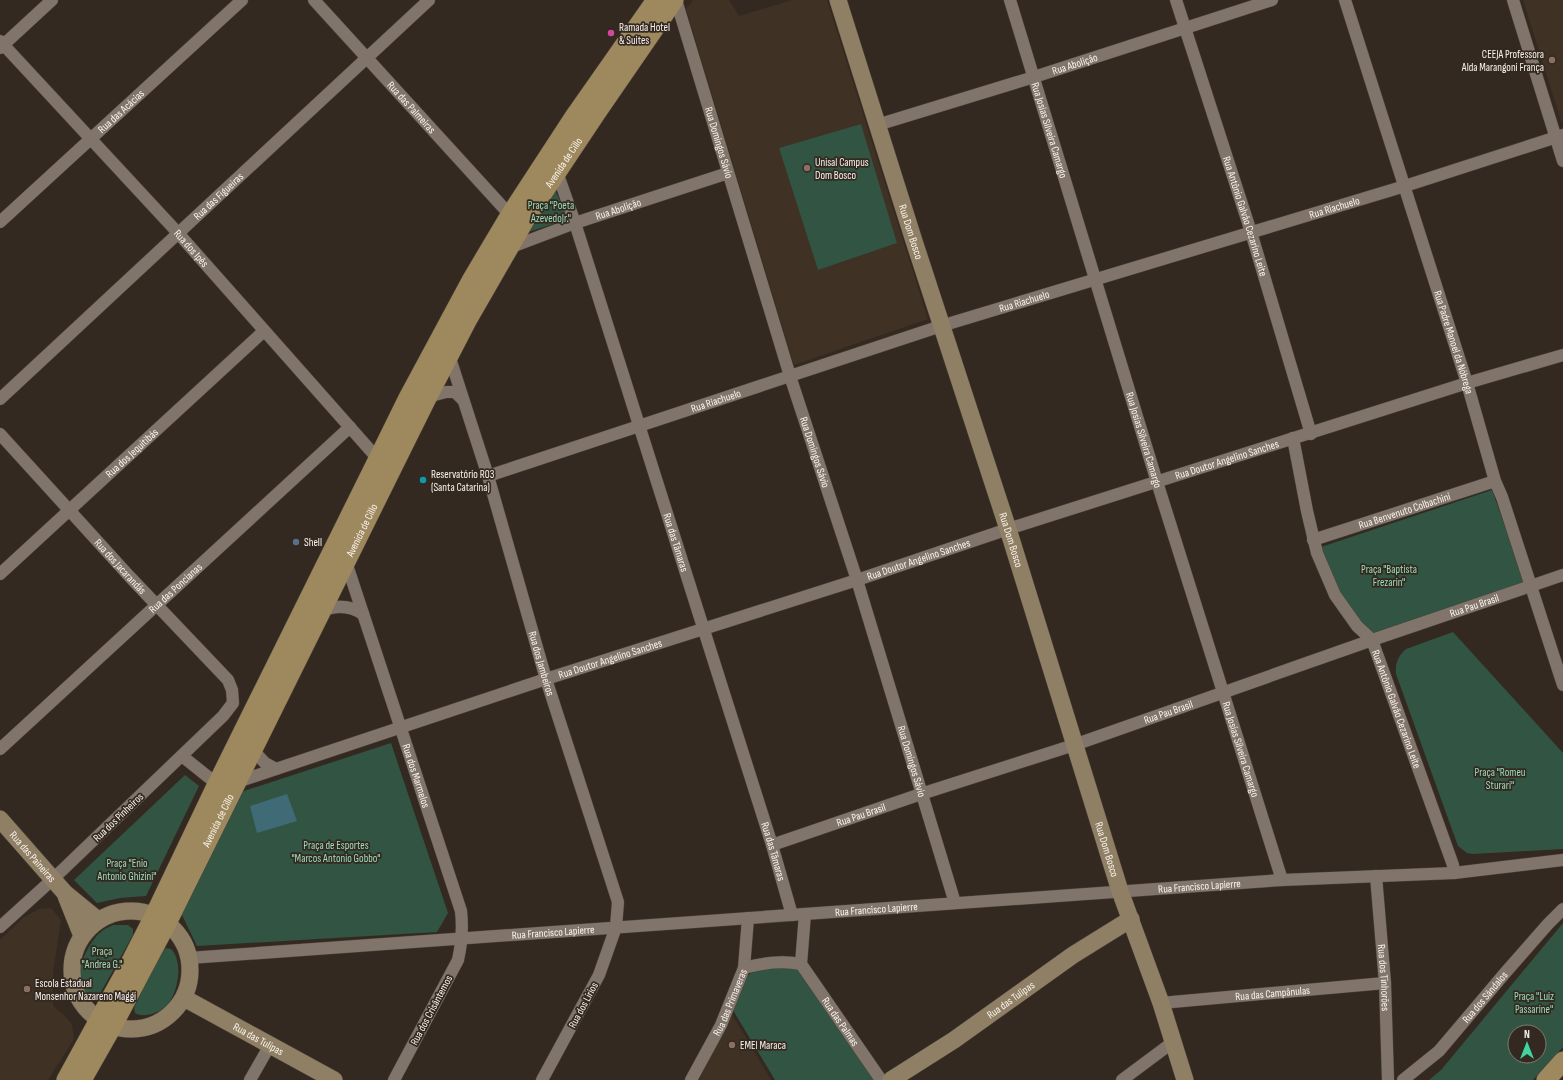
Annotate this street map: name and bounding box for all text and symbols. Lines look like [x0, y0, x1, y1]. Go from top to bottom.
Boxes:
place label: Ramada Hotel & Suites [619, 21, 670, 47]
marker: Ramada Hotel & Suites [606, 28, 616, 38]
place label: CEEJA Professora Alda Marangoni França [1461, 48, 1544, 74]
street label: Rua Abolição [1050, 51, 1100, 78]
marker: CEEJA Professora Alda Marangoni França [1547, 55, 1557, 65]
street label: Rua das Palmeiras [384, 79, 438, 136]
street label: Rua Josias Silveira Camargo [1028, 81, 1070, 180]
street label: Rua das Acácias [95, 87, 147, 136]
street label: Rua Domingos Sávio [702, 105, 736, 180]
street label: Avenida de Cillo [542, 135, 585, 191]
street label: Rua Antônio Galvão Cezarino Leite [1220, 155, 1270, 278]
place label: Unisal Campus Dom Bosco [815, 156, 869, 182]
marker: Unisal Campus Dom Bosco [802, 163, 812, 173]
street label: Rua das Figueiras [191, 170, 246, 223]
street label: Rua Riachuelo [1308, 194, 1362, 222]
street label: Rua Abolição [594, 196, 643, 223]
park label: Praça "Poeta AzevedoJr." [528, 199, 574, 225]
street label: Rua Dom Bosco [896, 203, 926, 261]
street label: Rua dos Ipês [171, 227, 211, 270]
street label: Rua Riachuelo [998, 288, 1051, 315]
street label: Rua Padre Manoel da Nóbrega [1431, 289, 1476, 395]
street label: Rua Riachuelo [689, 387, 743, 415]
street label: Rua Josias Silveira Camargo [1123, 391, 1165, 490]
street label: Rua Domingos Sávio [797, 415, 832, 490]
street label: Rua dos Jequitibás [103, 426, 161, 481]
street label: Rua Doutor Angelino Sanches [1173, 437, 1280, 482]
place label: Reservatório R03 (Santa Catarina) [431, 468, 495, 494]
marker: Reservatório R03 (Santa Catarina) [418, 475, 428, 485]
street label: Rua Benvenuto Colbachini [1357, 490, 1452, 532]
street label: Avenida de Cillo [343, 501, 381, 560]
street label: Rua Dom Bosco [996, 511, 1026, 569]
street label: Rua das Tâmaras [660, 512, 691, 573]
street label: Rua dos Jacarandás [92, 536, 149, 597]
place label: Shell [304, 536, 322, 549]
street label: Rua Doutor Angelino Sanches [865, 536, 972, 583]
marker: Shell [291, 537, 301, 547]
street label: Rua das Poncianas [146, 560, 205, 616]
park label: Praça "Baptista Frezarin" [1361, 563, 1417, 589]
street label: Rua Pau Brasil [1448, 591, 1501, 620]
street label: Rua dos Jambeiros [526, 630, 557, 697]
street label: Rua Doutor Angelino Sanches [557, 636, 664, 682]
street label: Rua Antônio Galvão Cezarino Leite [1369, 648, 1424, 770]
street label: Rua Pau Brasil [1142, 698, 1195, 727]
street label: Rua Josias Silveira Camargo [1219, 700, 1262, 799]
street label: Rua Domingos Sávio [895, 724, 929, 799]
street label: Rua dos Marmelos [399, 742, 433, 810]
park label: Praça "Romeu Sturari" [1475, 766, 1526, 792]
street label: Rua dos Pinheiros [91, 790, 146, 844]
street label: Avenida de Cillo [199, 792, 237, 850]
street label: Rua Pau Brasil [835, 801, 887, 829]
street label: Rua das Tâmaras [758, 820, 788, 882]
street label: Rua Dom Bosco [1092, 820, 1121, 879]
street label: Rua das Paineiras [7, 829, 58, 885]
park label: Praça de Esportes "Marcos Antonio Gobbo" [291, 839, 381, 865]
park label: Praça "Enio Antonio Ghizini" [97, 857, 156, 883]
street label: Rua Francisco Lapierre [1158, 877, 1241, 896]
street label: Rua Francisco Lapierre [834, 900, 918, 919]
street label: Rua Francisco Lapierre [511, 923, 595, 942]
street label: Rua dos Tinhorões [1375, 944, 1392, 1011]
park label: Praça "Andrea G." [82, 945, 122, 971]
street label: Rua das Primaveras [710, 967, 750, 1038]
street label: Rua dos Sândalos [1460, 969, 1511, 1026]
street label: Rua dos Crisântemos [408, 973, 455, 1047]
place label: Escola Estadual Monsenhor Nazareno Maggi [35, 977, 136, 1003]
street label: Rua das Tulipas [984, 979, 1037, 1022]
street label: Rua dos Lírios [566, 980, 601, 1031]
marker: Escola Estadual Monsenhor Nazareno Maggi [22, 984, 32, 994]
street label: Rua das Campânulas [1235, 984, 1311, 1003]
park label: Praça "Luiz Passarine" [1514, 990, 1554, 1016]
street label: Rua das Palmas [819, 995, 862, 1049]
street label: Rua das Tulipas [231, 1020, 286, 1058]
north arrow [1507, 1024, 1547, 1064]
text: N [1524, 1028, 1530, 1041]
place label: EMEI Maraca [740, 1039, 786, 1052]
marker: EMEI Maraca [727, 1040, 737, 1050]

